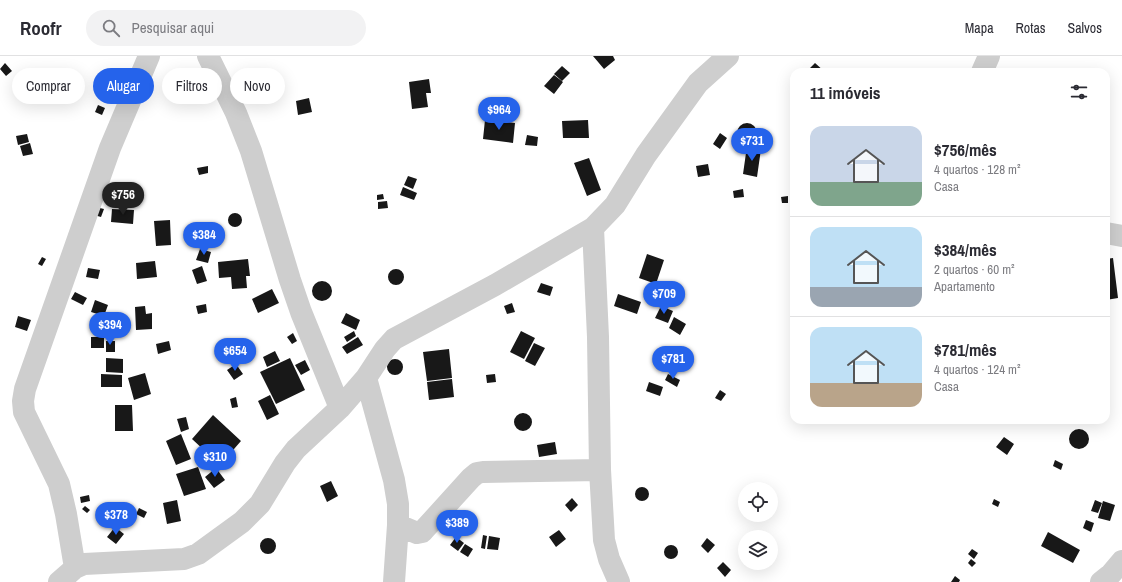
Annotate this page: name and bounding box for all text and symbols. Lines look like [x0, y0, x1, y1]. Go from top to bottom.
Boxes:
search box [86, 10, 366, 46]
text: Roofr [20, 15, 62, 41]
icon: search [100, 17, 122, 39]
text: Pesquisar aqui [132, 17, 214, 38]
text: Mapa [965, 19, 994, 37]
text: Rotas [1016, 19, 1046, 37]
text: Salvos [1068, 19, 1102, 37]
chip: Comprar [12, 68, 85, 104]
chip: Alugar [93, 68, 154, 104]
chip: Filtros [162, 68, 222, 104]
chip: Novo [230, 68, 285, 104]
text: 11 imóveis [810, 81, 881, 104]
icon: filters [1068, 81, 1090, 103]
pin: $964 [475, 97, 523, 131]
text: $964 [487, 101, 511, 118]
pin: $731 [728, 128, 776, 162]
text: $731 [740, 132, 764, 149]
text: $756/mês [934, 138, 997, 161]
icon: home [842, 142, 890, 190]
text: 4 quartos · 128 m² [934, 161, 1021, 178]
text: Casa [934, 178, 959, 195]
pin: $756 [99, 182, 147, 216]
text: $756 [111, 186, 135, 203]
pin: $384 [180, 222, 228, 256]
text: $384 [192, 226, 216, 243]
text: $384/mês [934, 238, 997, 261]
icon: home [842, 243, 890, 291]
text: 2 quartos · 60 m² [934, 261, 1015, 278]
text: Apartamento [934, 278, 995, 295]
pin: $709 [640, 281, 688, 315]
text: $709 [652, 285, 676, 302]
pin: $394 [86, 312, 134, 346]
text: $394 [98, 316, 122, 333]
pin: $654 [211, 338, 259, 372]
text: $781/mês [934, 338, 997, 361]
text: $654 [223, 342, 247, 359]
icon: home [842, 343, 890, 391]
pin: $781 [649, 346, 697, 380]
text: $781 [661, 350, 685, 367]
text: 4 quartos · 124 m² [934, 361, 1021, 378]
text: Casa [934, 378, 959, 395]
pin: $310 [191, 444, 239, 478]
text: $310 [203, 448, 227, 465]
map controls [738, 482, 778, 570]
button: locate [738, 482, 778, 522]
pin: $378 [92, 502, 140, 536]
text: $378 [104, 506, 128, 523]
pin: $389 [433, 510, 481, 544]
text: $389 [445, 514, 469, 531]
button: layers [738, 530, 778, 570]

